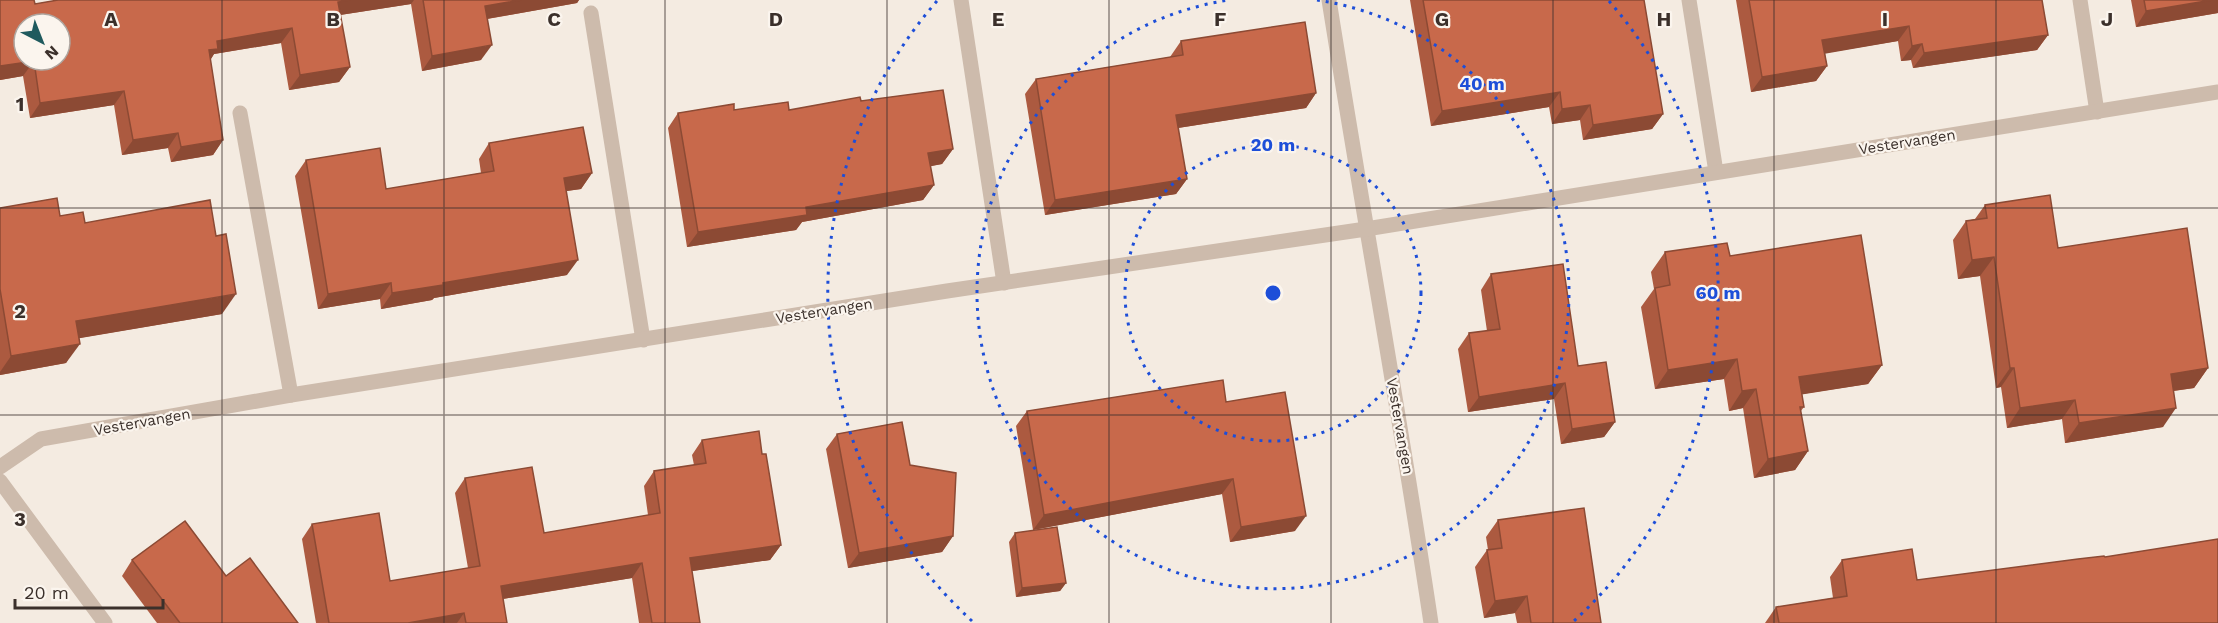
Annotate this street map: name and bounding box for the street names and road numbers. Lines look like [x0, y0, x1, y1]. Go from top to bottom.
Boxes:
street label: Vestervangen [1857, 125, 1957, 159]
street label: Vestervangen [774, 294, 874, 328]
street label: Vestervangen [1383, 376, 1417, 476]
street label: Vestervangen [92, 405, 192, 439]

